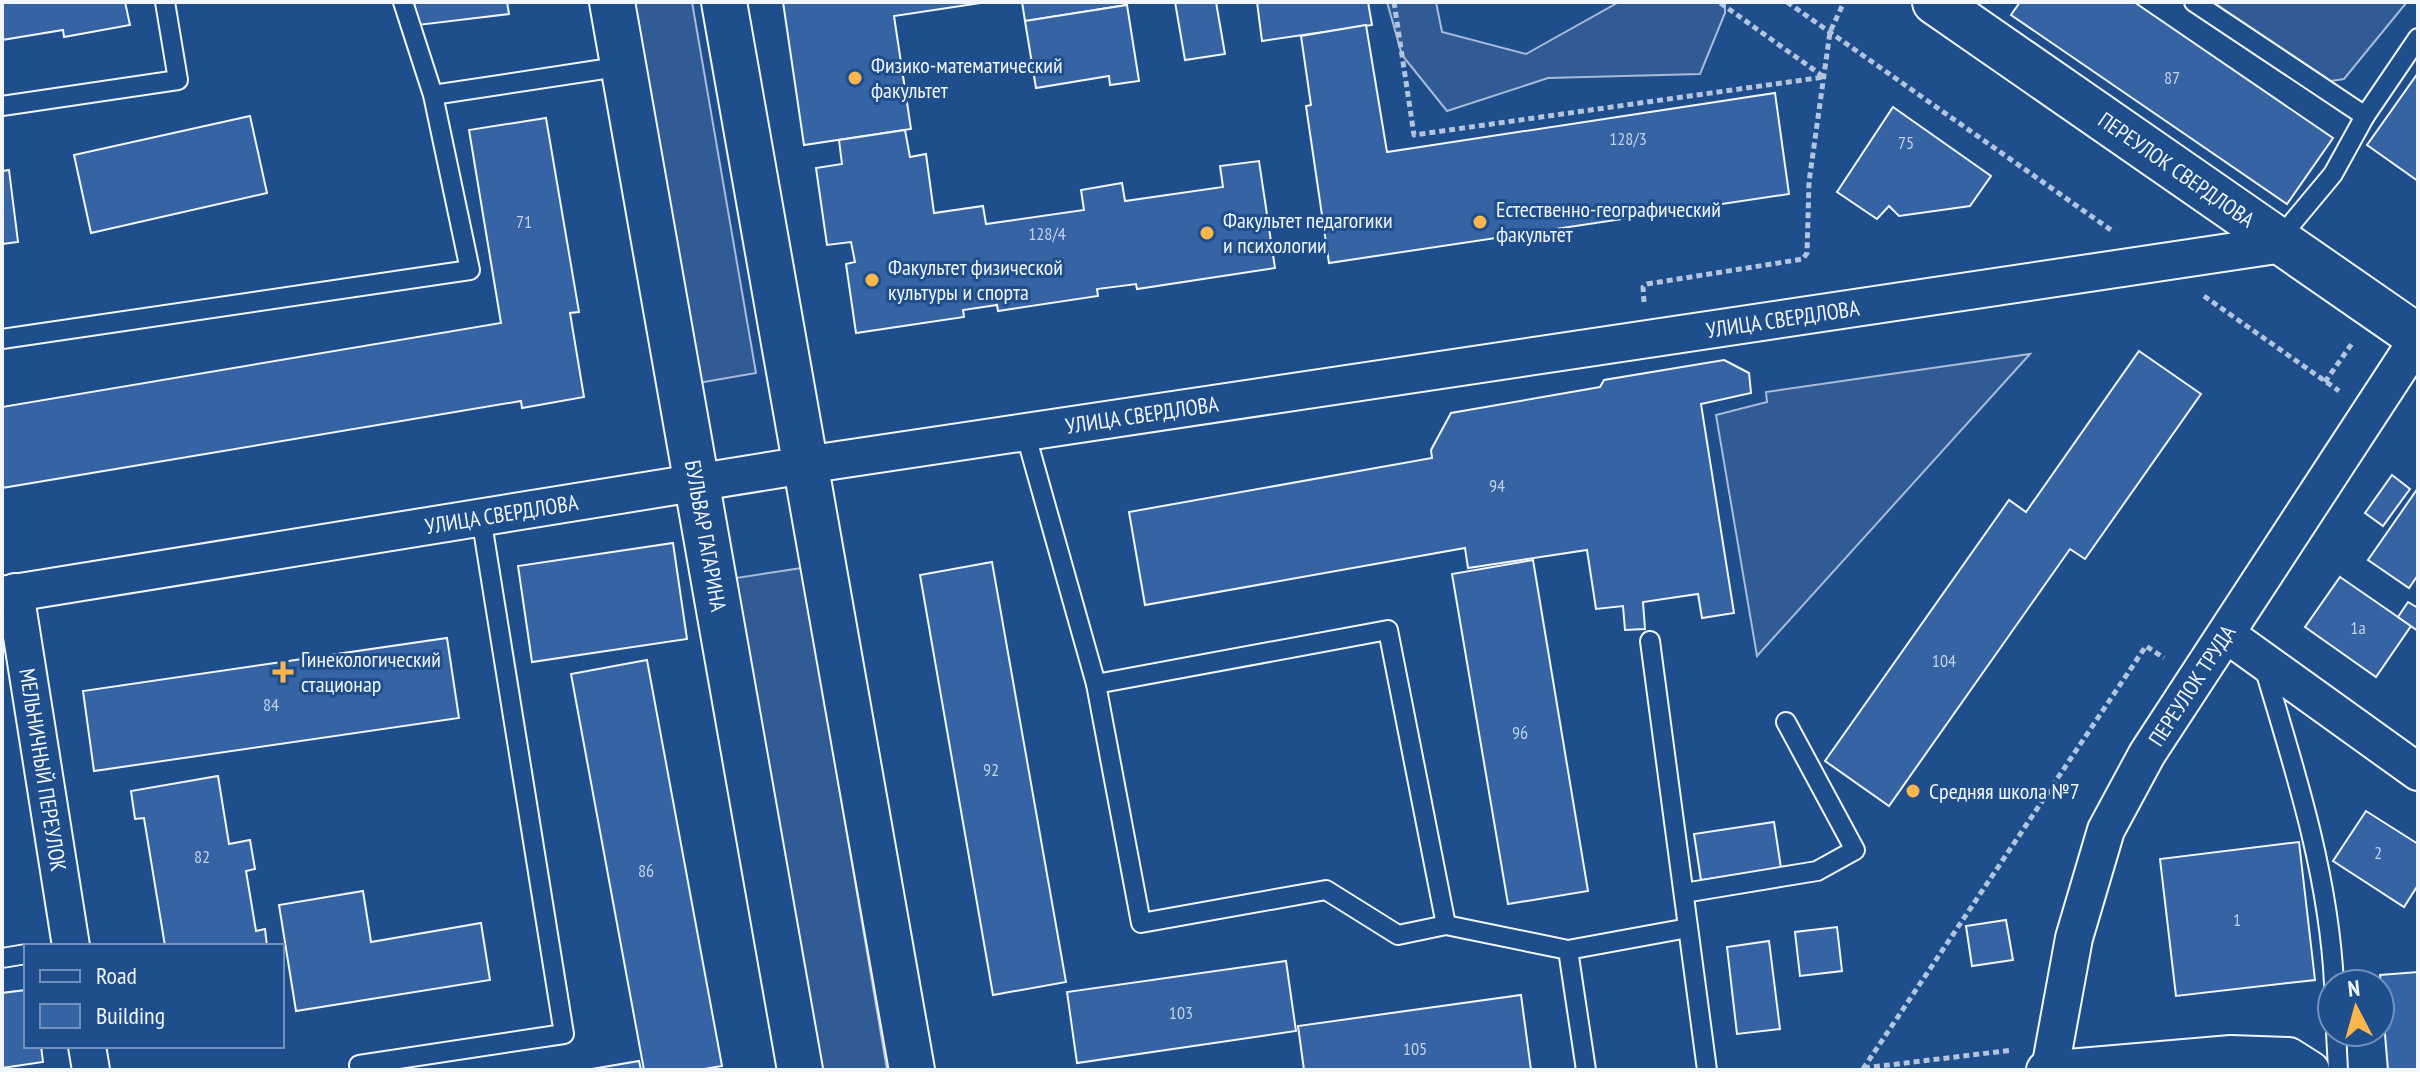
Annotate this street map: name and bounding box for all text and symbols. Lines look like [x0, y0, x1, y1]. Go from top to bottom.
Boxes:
place label: Физико-математический факультет [871, 51, 1063, 104]
house number: 87 [2164, 66, 2180, 89]
marker: Физико-математический факультет [846, 69, 864, 87]
street label: ПЕРЕУЛОК СВЕРДЛОВА [2093, 106, 2261, 234]
house number: 128/3 [1609, 127, 1647, 150]
house number: 75 [1898, 131, 1914, 154]
place label: Естественно-географический факультет [1496, 195, 1721, 248]
place label: Факультет педагогики и психологии [1223, 206, 1393, 259]
house number: 71 [516, 210, 532, 233]
marker: Естественно-географический факультет [1471, 213, 1489, 231]
house number: 128/4 [1028, 222, 1066, 245]
marker: Факультет педагогики и психологии [1198, 224, 1216, 242]
place label: Факультет физической культуры и спорта [888, 253, 1063, 306]
marker: Факультет физической культуры и спорта [863, 271, 881, 289]
street label: УЛИЦА СВЕРДЛОВА [1704, 293, 1862, 344]
street label: УЛИЦА СВЕРДЛОВА [1063, 389, 1221, 440]
street label: БУЛЬВАР ГАГАРИНА [679, 458, 733, 614]
house number: 94 [1489, 474, 1505, 497]
street label: УЛИЦА СВЕРДЛОВА [423, 488, 580, 540]
house number: 1а [2350, 616, 2366, 639]
street label: ПЕРЕУЛОК ТРУДА [2142, 619, 2242, 751]
place label: Гинекологический стационар [301, 645, 441, 698]
house number: 104 [1932, 649, 1956, 672]
marker: Гинекологический стационар [272, 661, 294, 683]
street label: МЕЛЬНИЧНЫЙ ПЕРЕУЛОК [13, 666, 73, 873]
house number: 84 [263, 693, 279, 716]
house number: 96 [1512, 721, 1528, 744]
house number: 92 [983, 758, 999, 781]
place label: Средняя школа №7 [1929, 777, 2080, 805]
marker: Средняя школа №7 [1904, 782, 1922, 800]
house number: 2 [2374, 841, 2382, 864]
house number: 82 [194, 845, 210, 868]
house number: 86 [638, 859, 654, 882]
house number: 1 [2233, 908, 2241, 931]
legend [24, 944, 284, 1048]
text: Road [96, 960, 137, 991]
north arrow [2316, 968, 2396, 1048]
text: N [2347, 974, 2361, 1003]
text: Building [96, 1000, 165, 1031]
house number: 103 [1169, 1001, 1193, 1024]
house number: 105 [1403, 1037, 1427, 1060]

